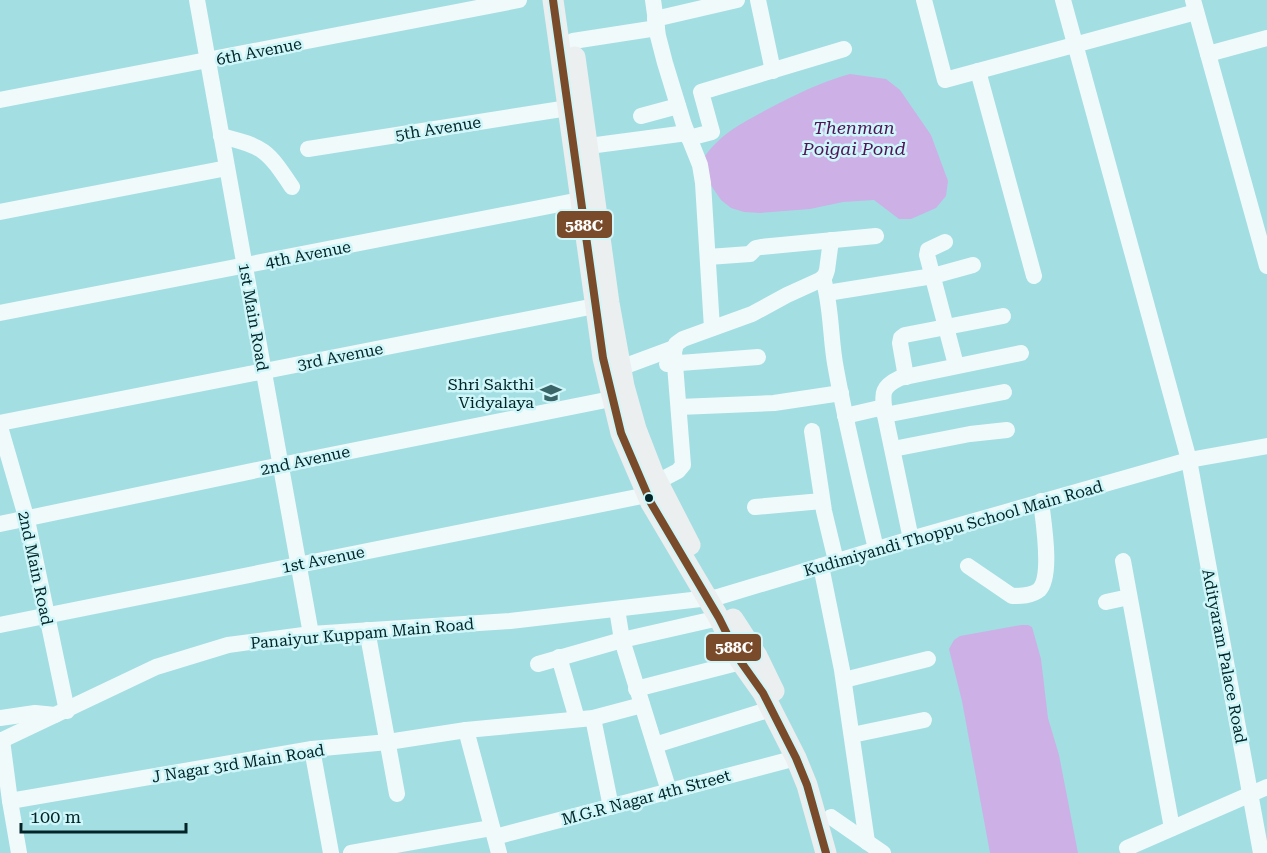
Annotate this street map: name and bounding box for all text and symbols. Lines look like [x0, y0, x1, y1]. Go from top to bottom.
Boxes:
street label: 6th Avenue [215, 34, 304, 69]
street label: 5th Avenue [394, 112, 483, 145]
water label: Thenman Poigai Pond [801, 117, 906, 159]
line badge: 588C [556, 210, 613, 239]
text: 588C [565, 216, 603, 235]
street label: 4th Avenue [264, 237, 353, 272]
street label: 1st Main Road [235, 262, 272, 372]
street label: 3rd Avenue [296, 339, 385, 374]
place label: Shri Sakthi Vidyalaya [448, 375, 534, 412]
school or university icon: Shri Sakthi Vidyalaya [539, 381, 563, 405]
street label: 2nd Avenue [259, 442, 352, 479]
street label: Kudimiyandi Thoppu School Main Road [801, 477, 1105, 580]
unlabelled marker [643, 492, 655, 504]
street label: 2nd Main Road [14, 509, 57, 627]
street label: 1st Avenue [280, 542, 366, 577]
street label: Adityaram Palace Road [1198, 567, 1251, 745]
street label: Panaiyur Kuppam Main Road [249, 614, 475, 653]
line badge: 588C [705, 633, 762, 662]
text: 588C [715, 638, 753, 657]
street label: J Nagar 3rd Main Road [150, 740, 326, 787]
street label: M.G.R Nagar 4th Street [560, 766, 733, 829]
scale bar [21, 796, 186, 834]
text: 100 m [30, 806, 81, 827]

